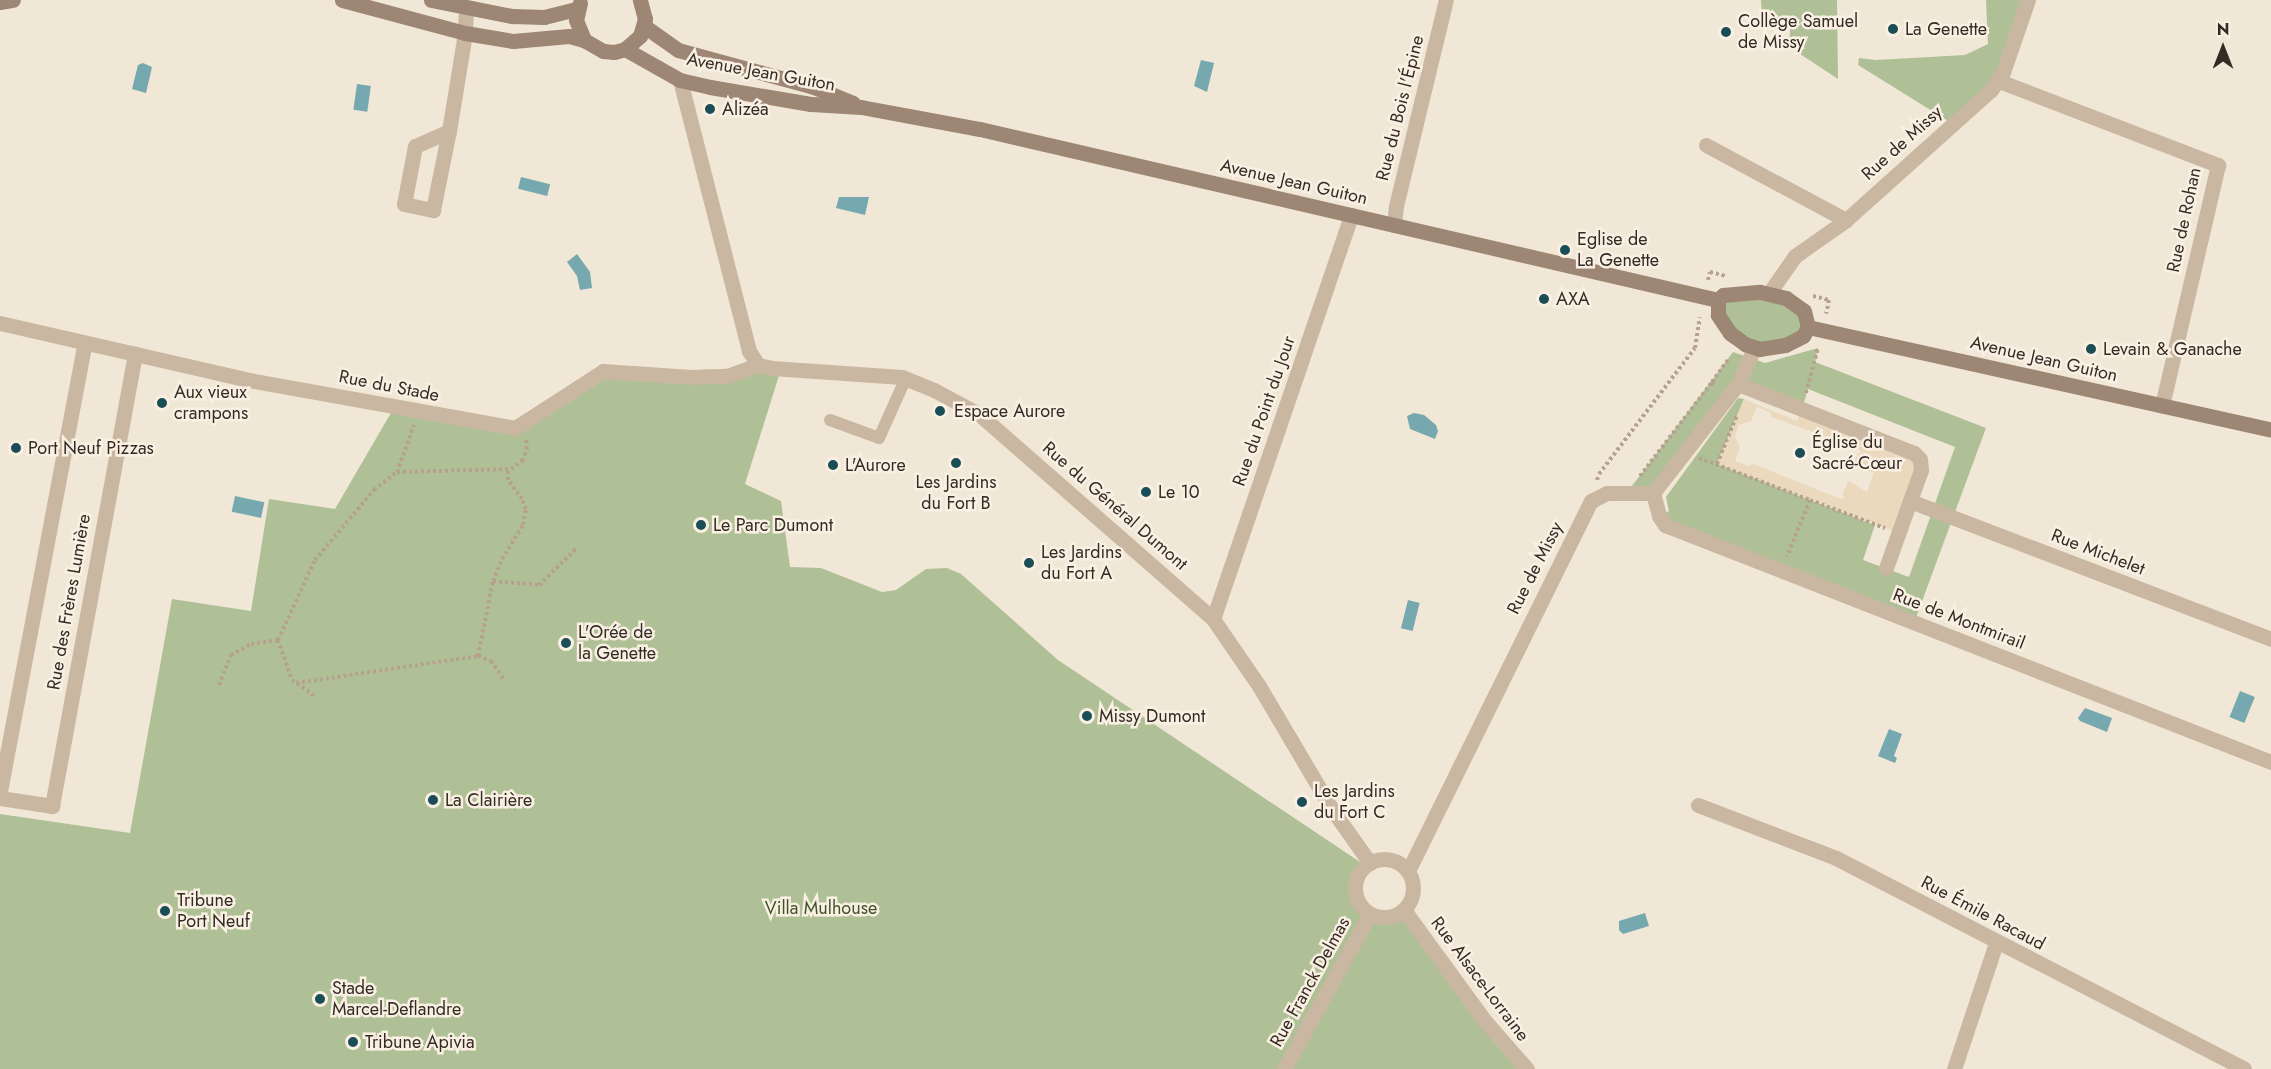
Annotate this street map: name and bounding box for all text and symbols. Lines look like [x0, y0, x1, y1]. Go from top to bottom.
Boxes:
place label: Collège Samuel de Missy [1738, 11, 1858, 54]
place label: La Genette [1905, 18, 1987, 40]
north arrow [2193, 18, 2253, 78]
text: N [2217, 18, 2229, 41]
marker: La Genette [1886, 22, 1900, 36]
marker: Collège Samuel de Missy [1719, 25, 1733, 39]
street label: Rue du Bois l'Épine [1371, 33, 1429, 183]
street label: Avenue Jean Guiton [685, 48, 837, 96]
place label: Alizéa [722, 98, 769, 120]
street label: Rue de Missy [1857, 101, 1947, 185]
marker: Alizéa [703, 102, 717, 116]
street label: Avenue Jean Guiton [1218, 155, 1370, 209]
street label: Rue de Rohan [2162, 166, 2206, 274]
place label: Eglise de La Genette [1577, 229, 1659, 272]
marker: Eglise de La Genette [1558, 243, 1572, 257]
place label: AXA [1556, 288, 1590, 310]
marker: AXA [1537, 292, 1551, 306]
street label: Avenue Jean Guiton [1968, 332, 2120, 386]
street label: Rue du Point du Jour [1228, 333, 1300, 489]
place label: Levain & Ganache [2103, 338, 2242, 360]
marker: Levain & Ganache [2084, 342, 2098, 356]
street label: Rue du Stade [337, 366, 441, 406]
place label: Aux vieux crampons [174, 382, 248, 424]
marker: Aux vieux crampons [155, 396, 169, 410]
place label: Espace Aurore [954, 400, 1065, 422]
marker: Espace Aurore [931, 402, 949, 420]
place label: Église du Sacré-Cœur [1812, 432, 1902, 474]
place label: Port Neuf Pizzas [28, 437, 154, 459]
street label: Rue du Général Dumont [1038, 437, 1192, 575]
marker: Port Neuf Pizzas [9, 441, 23, 455]
marker: Église du Sacré-Cœur [1793, 446, 1807, 460]
place label: L'Aurore [845, 454, 906, 476]
marker: Les Jardins du Fort B [949, 456, 963, 470]
marker: L'Aurore [826, 458, 840, 472]
place label: Les Jardins du Fort B [916, 472, 996, 514]
place label: Le 10 [1158, 481, 1200, 503]
marker: Le 10 [1139, 485, 1153, 499]
street label: Rue des Frères Lumière [43, 512, 95, 692]
place label: Le Parc Dumont [713, 514, 833, 536]
marker: Le Parc Dumont [694, 518, 708, 532]
street label: Rue de Missy [1503, 518, 1567, 618]
street label: Rue Michelet [2048, 524, 2148, 580]
place label: Les Jardins du Fort A [1041, 542, 1122, 584]
marker: Les Jardins du Fort A [1022, 556, 1036, 570]
street label: Rue de Montmirail [1890, 584, 2028, 654]
place label: L'Orée de la Genette [578, 622, 656, 664]
marker: L'Orée de la Genette [559, 636, 573, 650]
place label: Missy Dumont [1099, 705, 1205, 727]
marker: Missy Dumont [1080, 709, 1094, 723]
place label: Les Jardins du Fort C [1314, 781, 1395, 824]
place label: La Clairière [445, 789, 532, 811]
marker: La Clairière [426, 793, 440, 807]
marker: Les Jardins du Fort C [1295, 795, 1309, 809]
street label: Rue Émile Racaud [1917, 871, 2049, 955]
place label: Tribune Port Neuf [177, 890, 250, 932]
park label: Villa Mulhouse [765, 897, 877, 919]
marker: Tribune Port Neuf [158, 904, 172, 918]
street label: Rue Alsace-Lorraine [1426, 913, 1534, 1045]
street label: Rue Franck Delmas [1265, 914, 1355, 1050]
place label: Stade Marcel-Deflandre [332, 978, 461, 1020]
marker: Stade Marcel-Deflandre [313, 992, 327, 1006]
place label: Tribune Apivia [365, 1031, 475, 1053]
marker: Tribune Apivia [346, 1035, 360, 1049]

